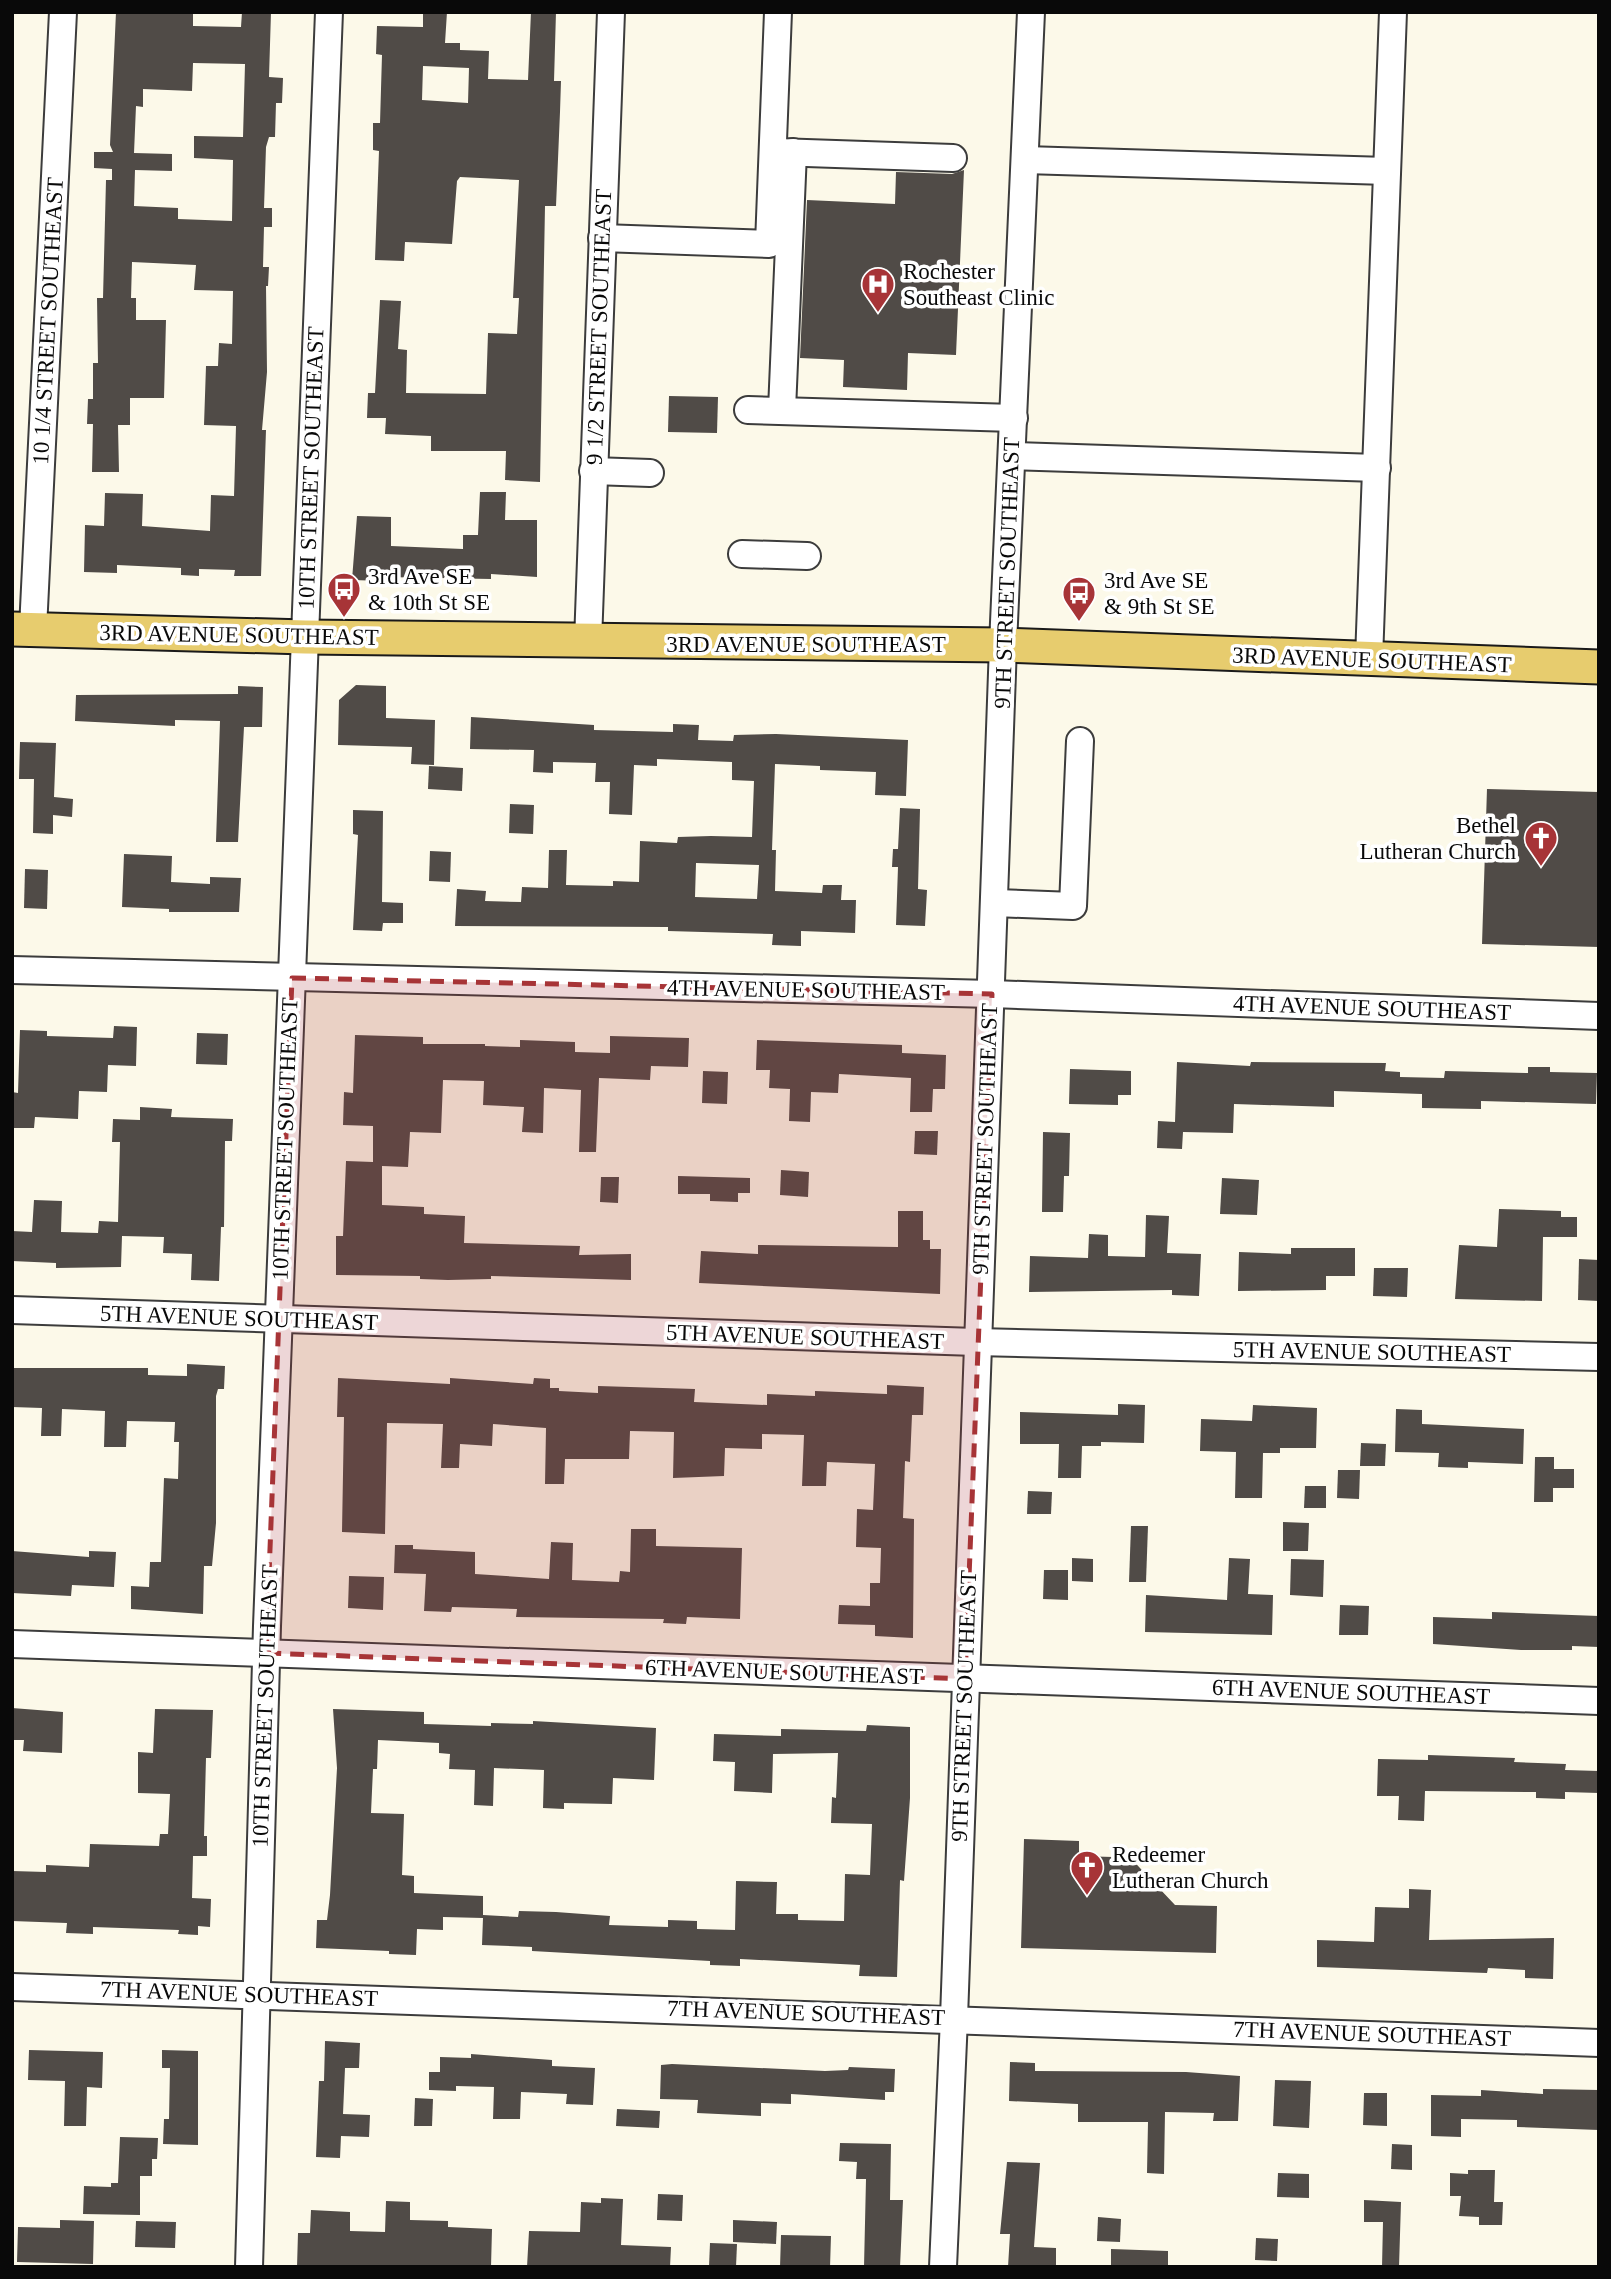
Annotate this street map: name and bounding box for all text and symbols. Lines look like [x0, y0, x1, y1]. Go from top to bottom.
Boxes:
street label: 10 1/4 STREET SOUTHEAST [28, 177, 68, 465]
street label: 9 1/2 STREET SOUTHEAST [582, 189, 616, 465]
place label: Rochester Southeast Clinic [903, 259, 1054, 310]
hospital icon: Rochester Southeast Clinic [859, 265, 897, 314]
street label: 10TH STREET SOUTHEAST [294, 326, 328, 610]
street label: 9TH STREET SOUTHEAST [990, 437, 1024, 709]
place label: 3rd Ave SE & 10th St SE [368, 564, 490, 615]
place label: 3rd Ave SE & 9th St SE [1104, 568, 1215, 619]
bus stop icon: 3rd Ave SE & 10th St SE [325, 570, 363, 619]
bus stop icon: 3rd Ave SE & 9th St SE [1060, 574, 1098, 623]
street label: 3RD AVENUE SOUTHEAST [99, 620, 379, 650]
street label: 3RD AVENUE SOUTHEAST [666, 632, 946, 657]
street label: 3RD AVENUE SOUTHEAST [1232, 643, 1512, 677]
place label: Bethel Lutheran Church [1360, 813, 1516, 864]
church icon: Bethel Lutheran Church [1522, 819, 1560, 868]
street label: 4TH AVENUE SOUTHEAST [667, 975, 945, 1005]
street label: 4TH AVENUE SOUTHEAST [1233, 991, 1511, 1025]
street label: 10TH STREET SOUTHEAST [268, 997, 302, 1281]
street label: 9TH STREET SOUTHEAST [968, 1003, 1002, 1275]
street label: 5TH AVENUE SOUTHEAST [100, 1301, 378, 1335]
street label: 5TH AVENUE SOUTHEAST [666, 1320, 944, 1354]
street label: 5TH AVENUE SOUTHEAST [1233, 1337, 1511, 1367]
street label: 10TH STREET SOUTHEAST [248, 1564, 282, 1848]
street label: 9TH STREET SOUTHEAST [947, 1570, 981, 1842]
street label: 6TH AVENUE SOUTHEAST [645, 1655, 923, 1689]
street label: 6TH AVENUE SOUTHEAST [1212, 1675, 1490, 1709]
place label: Redeemer Lutheran Church [1112, 1842, 1269, 1893]
church icon: Redeemer Lutheran Church [1068, 1848, 1106, 1897]
street label: 7TH AVENUE SOUTHEAST [100, 1977, 378, 2011]
street label: 7TH AVENUE SOUTHEAST [667, 1996, 945, 2030]
street label: 7TH AVENUE SOUTHEAST [1233, 2017, 1511, 2051]

